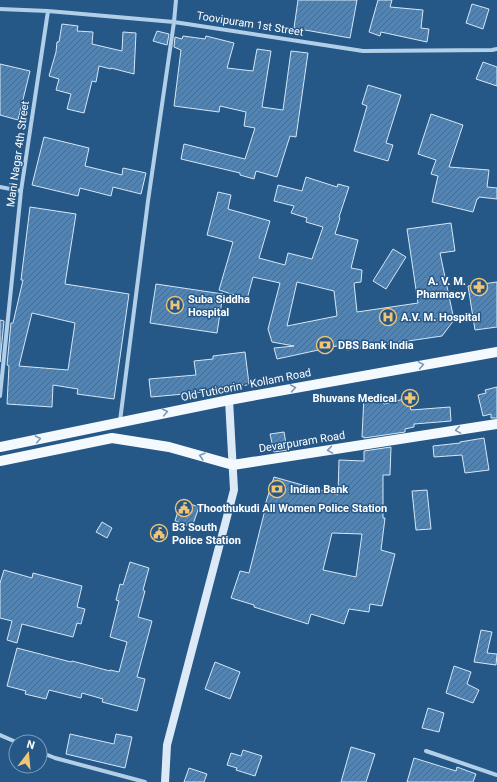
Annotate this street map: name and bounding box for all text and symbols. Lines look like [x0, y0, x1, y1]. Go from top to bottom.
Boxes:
street label: Toovipuram 1st Street [196, 9, 305, 39]
street label: Mani Nagar 4th Street [4, 100, 32, 208]
place label: A. V. M. Pharmacy [416, 275, 466, 301]
pharmacy icon: A. V. M. Pharmacy [469, 277, 489, 297]
place label: Suba Siddha Hospital [188, 293, 250, 319]
hospital icon: Suba Siddha Hospital [165, 295, 185, 315]
hospital icon: A.V. M. Hospital [378, 307, 398, 327]
place label: A.V. M. Hospital [401, 311, 480, 324]
bank icon: DBS Bank India [315, 335, 335, 355]
place label: DBS Bank India [338, 339, 414, 352]
one-way arrow [418, 361, 424, 370]
street label: Old Tuticorin - Kollam Road [180, 366, 312, 404]
one-way arrow [290, 384, 296, 393]
pharmacy icon: Bhuvans Medical [400, 388, 420, 408]
place label: Bhuvans Medical [313, 392, 397, 405]
one-way arrow [162, 409, 169, 417]
one-way arrow [455, 425, 462, 434]
street label: Devarpuram Road [258, 429, 346, 455]
one-way arrow [35, 435, 41, 444]
one-way arrow [327, 445, 333, 454]
one-way arrow [199, 452, 206, 461]
bank icon: Indian Bank [267, 479, 287, 499]
place label: Indian Bank [290, 483, 348, 496]
public building icon: Thoothukudi All Women Police Station [174, 498, 194, 518]
place label: Thoothukudi All Women Police Station [197, 502, 387, 515]
place label: B3 South Police Station [172, 521, 241, 547]
public building icon: B3 South Police Station [149, 523, 169, 543]
north arrow [8, 734, 48, 774]
text: N [25, 738, 36, 752]

